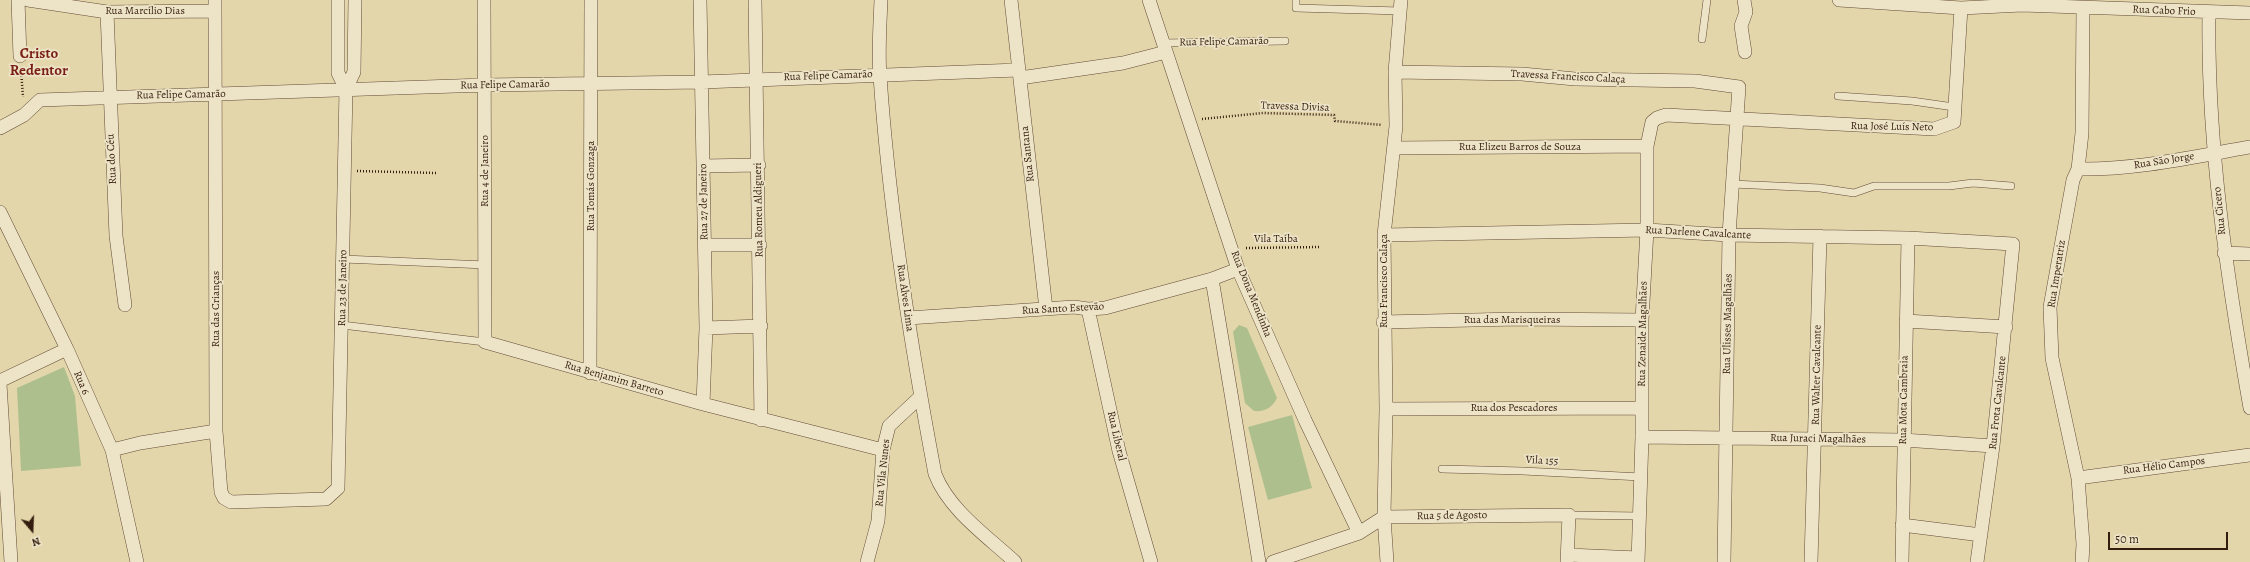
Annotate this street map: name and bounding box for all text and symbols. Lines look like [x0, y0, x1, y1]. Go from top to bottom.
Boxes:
street label: Rua Cabo Frio [2132, 3, 2196, 19]
street label: Rua Marcílio Dias [105, 4, 185, 18]
street label: Rua Felipe Camarão [1179, 35, 1269, 49]
district label: Cristo Redentor [10, 45, 68, 80]
street label: Travessa Francisco Calaça [1510, 67, 1626, 87]
street label: Rua Felipe Camarão [783, 68, 873, 84]
street label: Rua Felipe Camarão [460, 78, 550, 92]
street label: Rua Felipe Camarão [136, 88, 226, 102]
street label: Travessa Divisa [1260, 99, 1330, 115]
street label: Rua José Luís Neto [1851, 120, 1933, 134]
street label: Rua Santana [1018, 125, 1038, 183]
street label: Rua do Céu [104, 133, 120, 185]
street label: Rua 4 de Janeiro [478, 135, 492, 207]
street label: Rua Elizeu Barros de Souza [1459, 140, 1581, 154]
street label: Rua Tomás Gonzaga [584, 141, 598, 231]
street label: Rua São Jorge [2133, 150, 2195, 172]
street label: Rua Romeu Aldigueri [752, 162, 766, 258]
street label: Rua 27 de Janeiro [697, 164, 711, 240]
street label: Rua Cicero [2211, 186, 2229, 236]
street label: Rua Darlene Cavalcante [1645, 224, 1751, 242]
street label: Vila Taíba [1254, 232, 1298, 246]
street label: Rua Francisco Calaça [1377, 234, 1391, 328]
street label: Rua Imperatriz [2045, 239, 2069, 309]
street label: Rua Dona Mendinha [1228, 249, 1274, 339]
street label: Rua 23 de Janeiro [336, 250, 350, 326]
street label: Rua Alves Lima [894, 264, 916, 332]
street label: Rua das Crianças [209, 271, 223, 347]
street label: Rua Ulisses Magalhães [1721, 273, 1735, 375]
street label: Rua Zenaide Magalhães [1635, 281, 1651, 387]
street label: Rua Santo Estevão [1021, 300, 1105, 318]
street label: Rua das Marisqueiras [1464, 313, 1560, 327]
street label: Rua Walter Cavalcante [1810, 325, 1824, 425]
street label: Rua Mota Cambraia [1897, 355, 1911, 445]
street label: Rua Frota Cavalcante [1987, 355, 2009, 451]
street label: Rua Benjamim Barreto [563, 359, 665, 399]
street label: Rua 6 [70, 369, 92, 397]
street label: Rua dos Pescadores [1470, 401, 1558, 415]
street label: Rua Liberal [1104, 410, 1128, 462]
street label: Rua Juraci Magalhães [1770, 432, 1866, 446]
street label: Rua Vila Nunes [873, 438, 893, 508]
street label: Vila 155 [1525, 454, 1559, 468]
street label: Rua Hélio Campos [2122, 454, 2206, 478]
street label: Rua 5 de Agosto [1417, 509, 1487, 523]
north arrow [12, 510, 52, 550]
scale bar [2110, 524, 2230, 550]
text: 50 m [2115, 531, 2139, 547]
text: N [30, 533, 42, 550]

